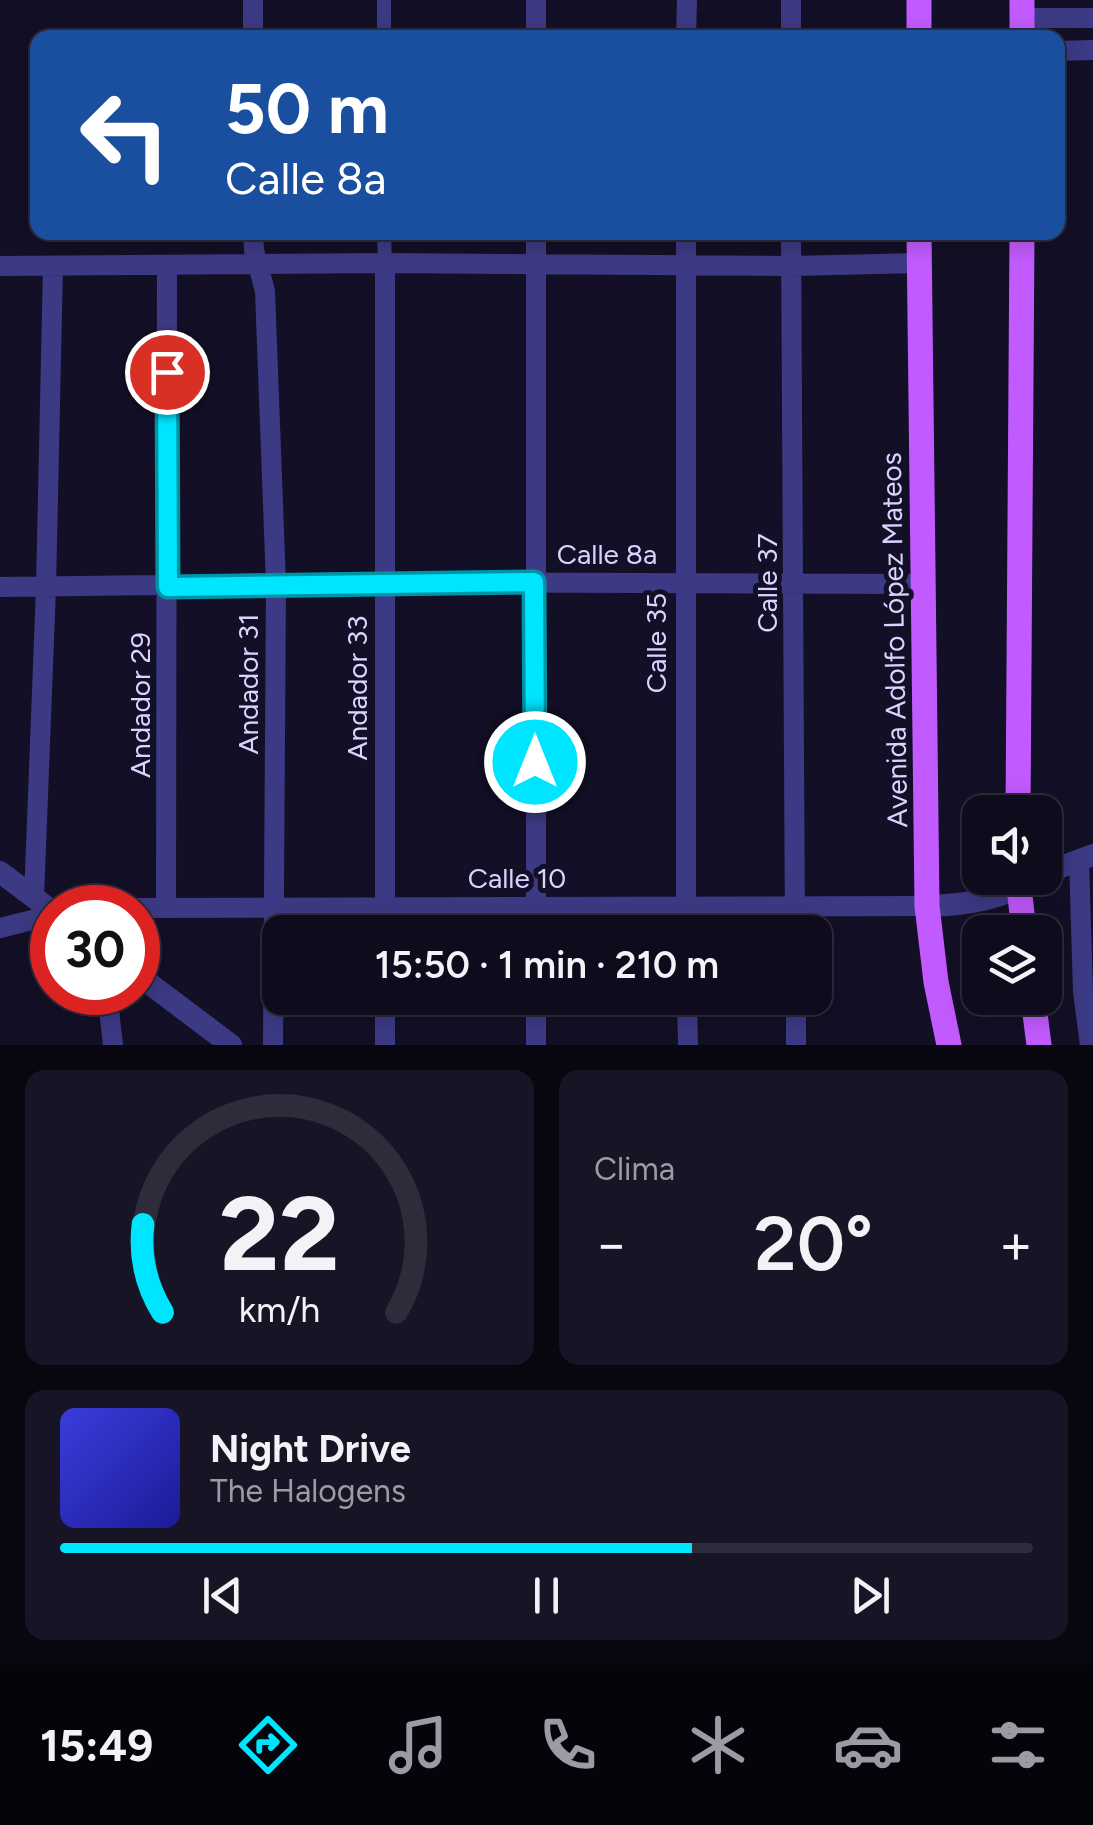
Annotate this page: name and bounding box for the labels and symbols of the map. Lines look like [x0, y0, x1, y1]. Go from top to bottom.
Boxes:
pin [125, 330, 210, 415]
street label: Avenida Adolfo López Mateos [874, 452, 914, 828]
street label: Calle 37 [750, 533, 784, 633]
street label: Calle 8a [557, 537, 657, 571]
street label: Calle 35 [639, 593, 673, 693]
street label: Andador 31 [231, 613, 265, 755]
street label: Andador 33 [340, 616, 374, 760]
street label: Andador 29 [123, 632, 157, 778]
position arrow [483, 710, 587, 814]
street label: Calle 10 [468, 861, 566, 895]
speed limit sign: 30 [30, 885, 160, 1015]

